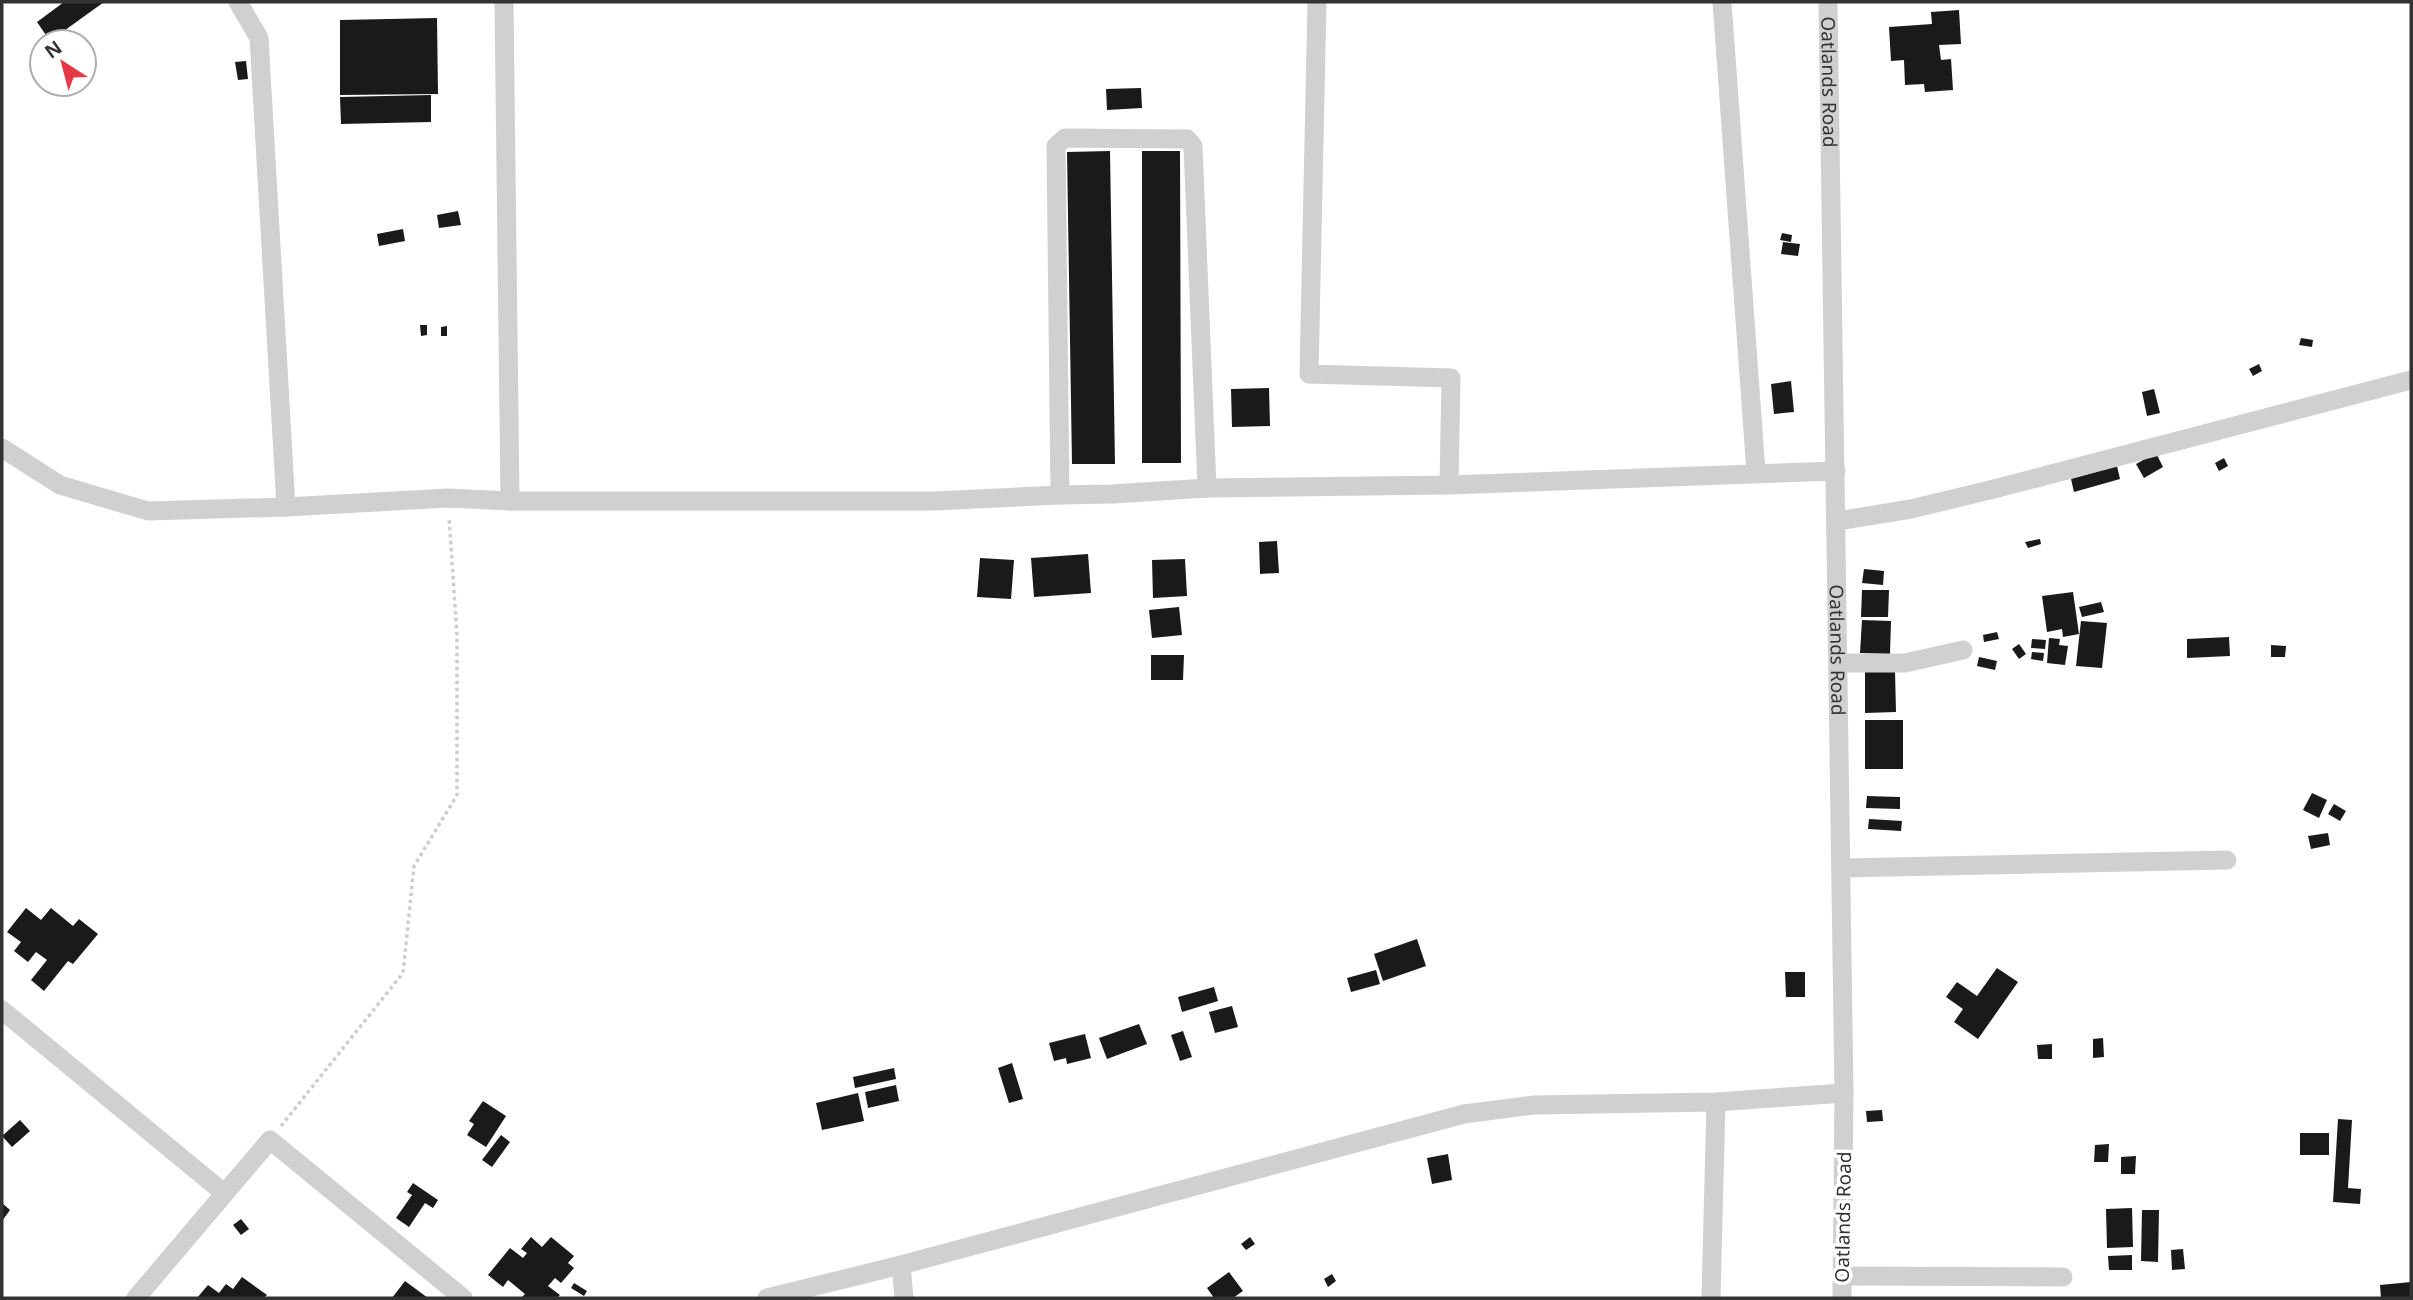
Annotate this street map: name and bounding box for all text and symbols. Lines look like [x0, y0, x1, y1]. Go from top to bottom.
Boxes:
street label: Oatlands Road [1815, 16, 1843, 148]
north arrow [28, 28, 98, 98]
text: N [39, 34, 67, 64]
street label: Oatlands Road [1824, 584, 1851, 716]
street label: Oatlands Road [1829, 1151, 1857, 1283]

